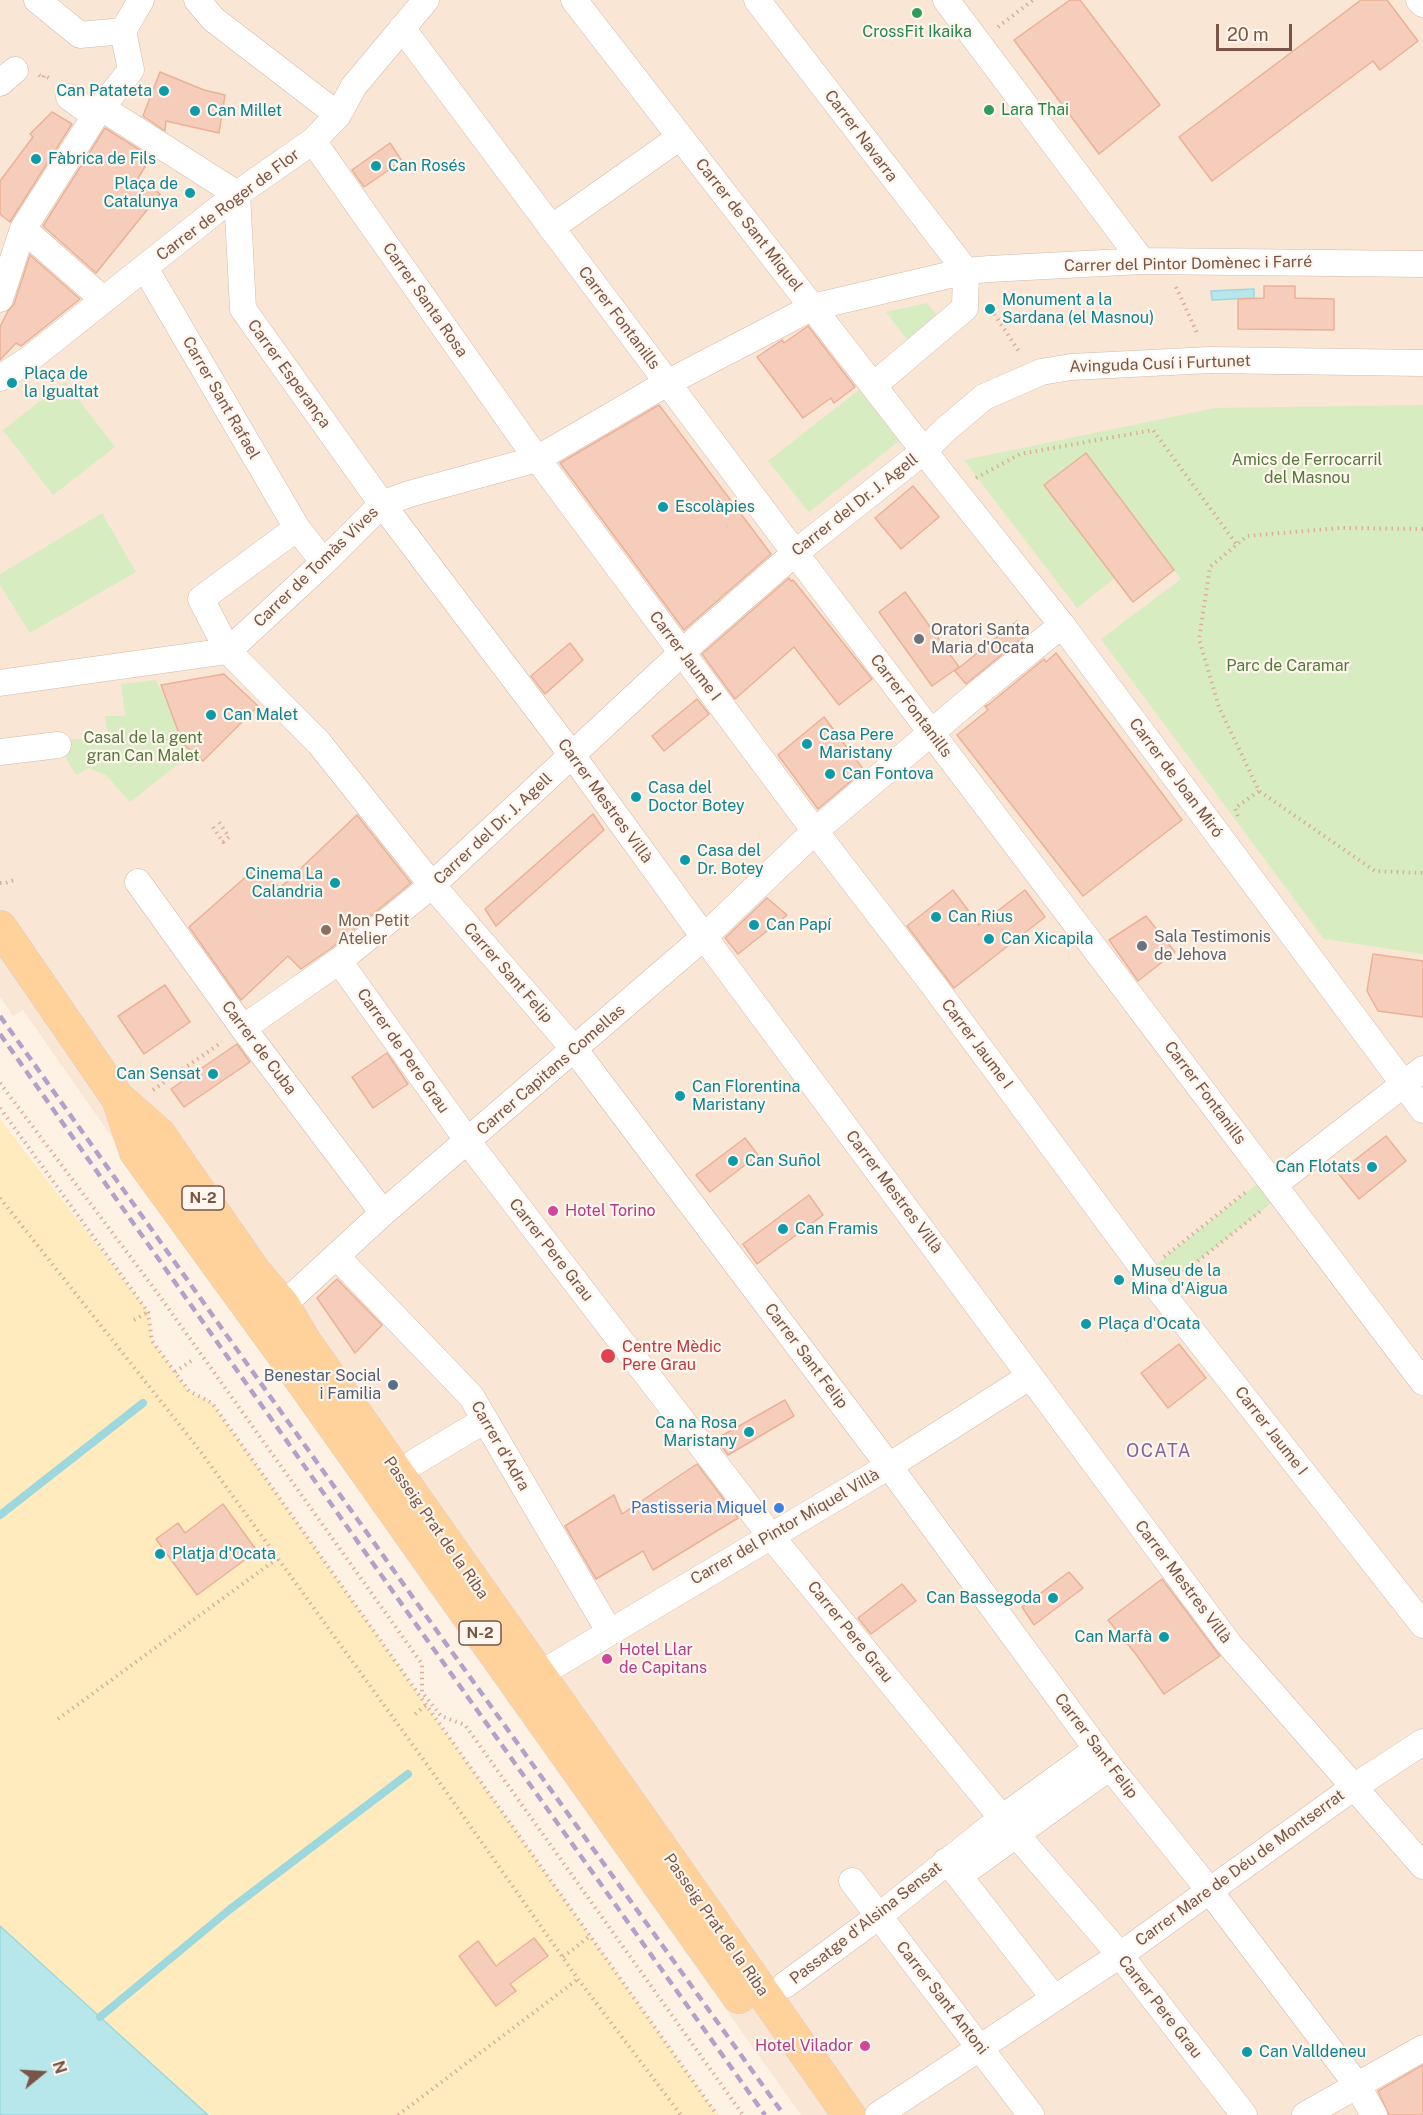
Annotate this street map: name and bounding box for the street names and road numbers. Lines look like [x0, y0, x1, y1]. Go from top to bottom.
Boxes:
street label: Carrer Navarra [820, 86, 902, 186]
street label: Carrer de Roger de Flor [153, 145, 303, 265]
street label: Carrer de Sant Miquel [691, 155, 807, 295]
street label: Carrer Santa Rosa [378, 239, 472, 361]
street label: Carrer del Pintor Domènec i Farré [1064, 252, 1312, 276]
street label: Carrer Fontanills [574, 263, 664, 373]
street label: Carrer Esperança [243, 316, 335, 432]
street label: Carrer Sant Rafael [178, 333, 264, 463]
street label: Avinguda Cusí i Furtunet [1069, 351, 1251, 377]
street label: Carrer del Dr. J. Agell [788, 450, 922, 560]
street label: Carrer de Tomàs Vives [250, 503, 382, 631]
street label: Carrer Jaume I [645, 607, 725, 705]
street label: Carrer Fontanills [866, 651, 956, 761]
street label: Carrer de Joan Miró [1125, 715, 1227, 841]
street label: Carrer Mestres Villà [554, 735, 656, 867]
street label: Carrer del Dr. J. Agell [430, 769, 556, 889]
street label: Carrer Sant Felip [459, 919, 557, 1027]
street label: Carrer de Pere Grau [353, 985, 453, 1117]
street label: Carrer Jaume I [937, 995, 1017, 1093]
street label: Carrer de Cuba [217, 997, 301, 1099]
street label: Carrer Capitans Comellas [473, 1000, 629, 1140]
street label: Carrer Fontanills [1160, 1038, 1250, 1148]
street label: Carrer Mestres Villà [842, 1127, 946, 1257]
road number: N-2 [182, 1186, 224, 1210]
street label: Carrer Pere Grau [505, 1195, 597, 1305]
street label: Carrer Sant Felip [760, 1300, 852, 1412]
street label: Carrer Jaume I [1230, 1383, 1312, 1479]
street label: Carrer d'Adra [467, 1398, 533, 1494]
street label: Passeig Prat de la Riba [379, 1453, 493, 1603]
street label: Carrer del Pintor Miquel Villà [687, 1465, 883, 1589]
street label: Carrer Mestres Villà [1131, 1517, 1235, 1647]
street label: Carrer Pere Grau [803, 1577, 897, 1687]
road number: N-2 [459, 1621, 501, 1645]
street label: Carrer Sant Felip [1050, 1690, 1142, 1802]
street label: Carrer Mare de Déu de Montserrat [1132, 1786, 1348, 1950]
street label: Passeig Prat de la Riba [659, 1850, 773, 2000]
street label: Passatge d'Alsina Sensat [786, 1858, 946, 1988]
street label: Carrer Sant Antoni [892, 1938, 992, 2058]
street label: Carrer Pere Grau [1114, 1952, 1206, 2062]

